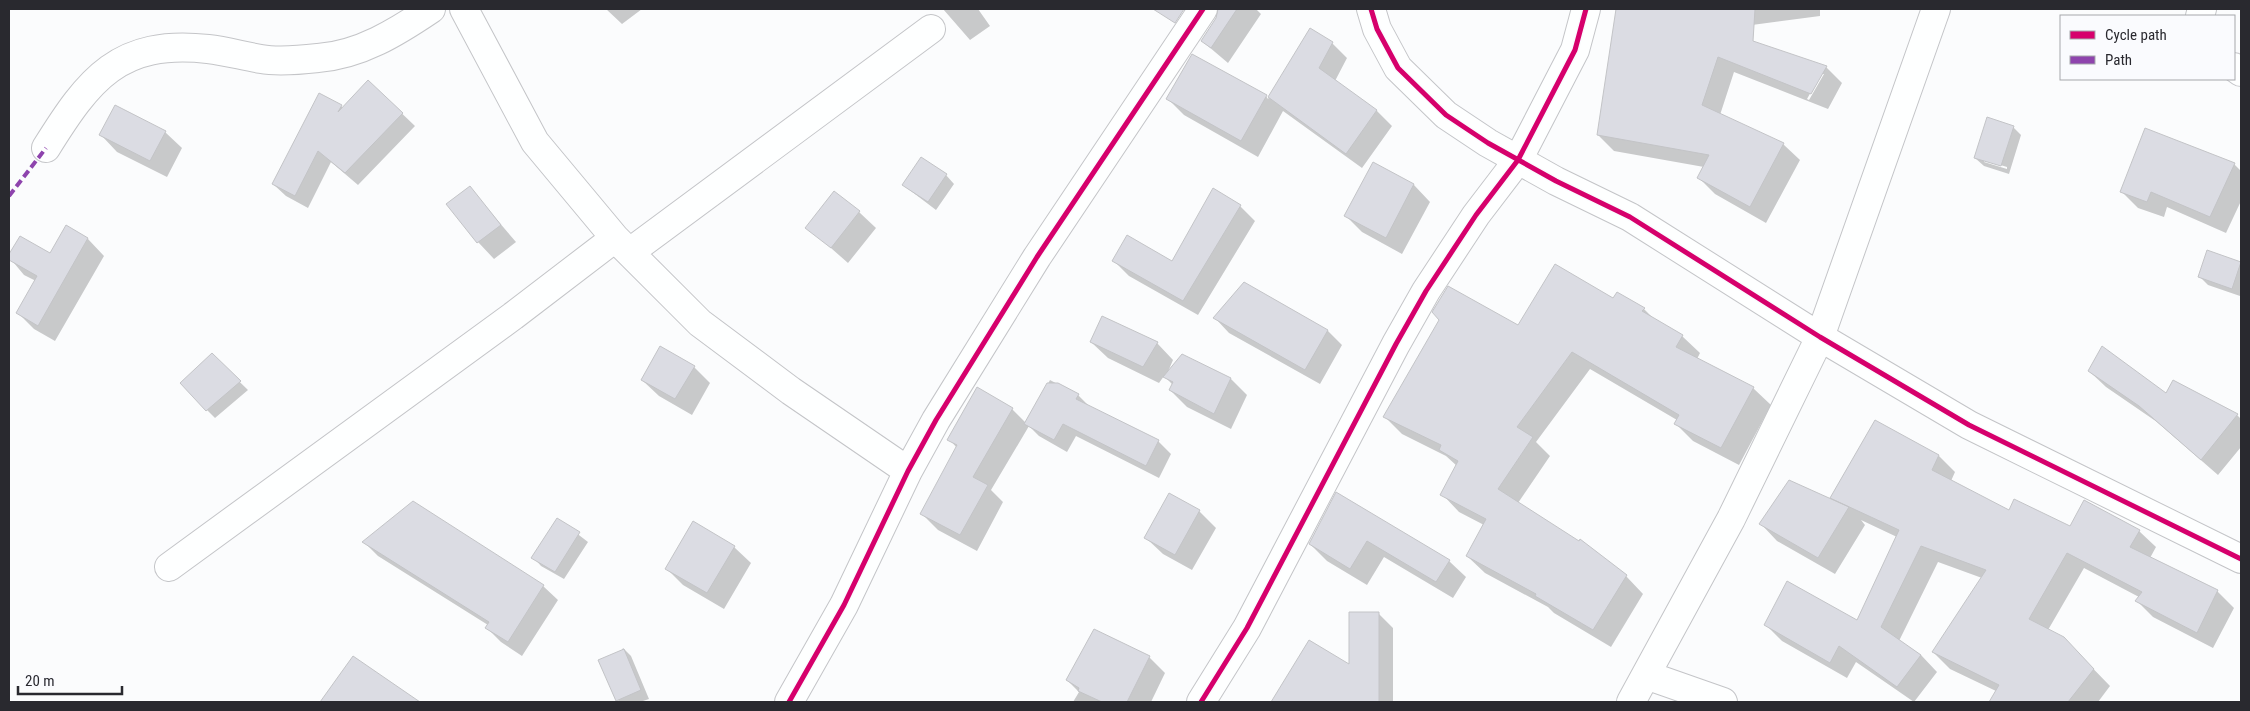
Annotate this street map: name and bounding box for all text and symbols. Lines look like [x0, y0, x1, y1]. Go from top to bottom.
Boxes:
legend [2060, 15, 2235, 80]
text: Cycle path [2105, 26, 2167, 44]
text: Path [2105, 51, 2132, 69]
scale bar [18, 664, 121, 696]
text: 20 m [25, 672, 55, 690]

